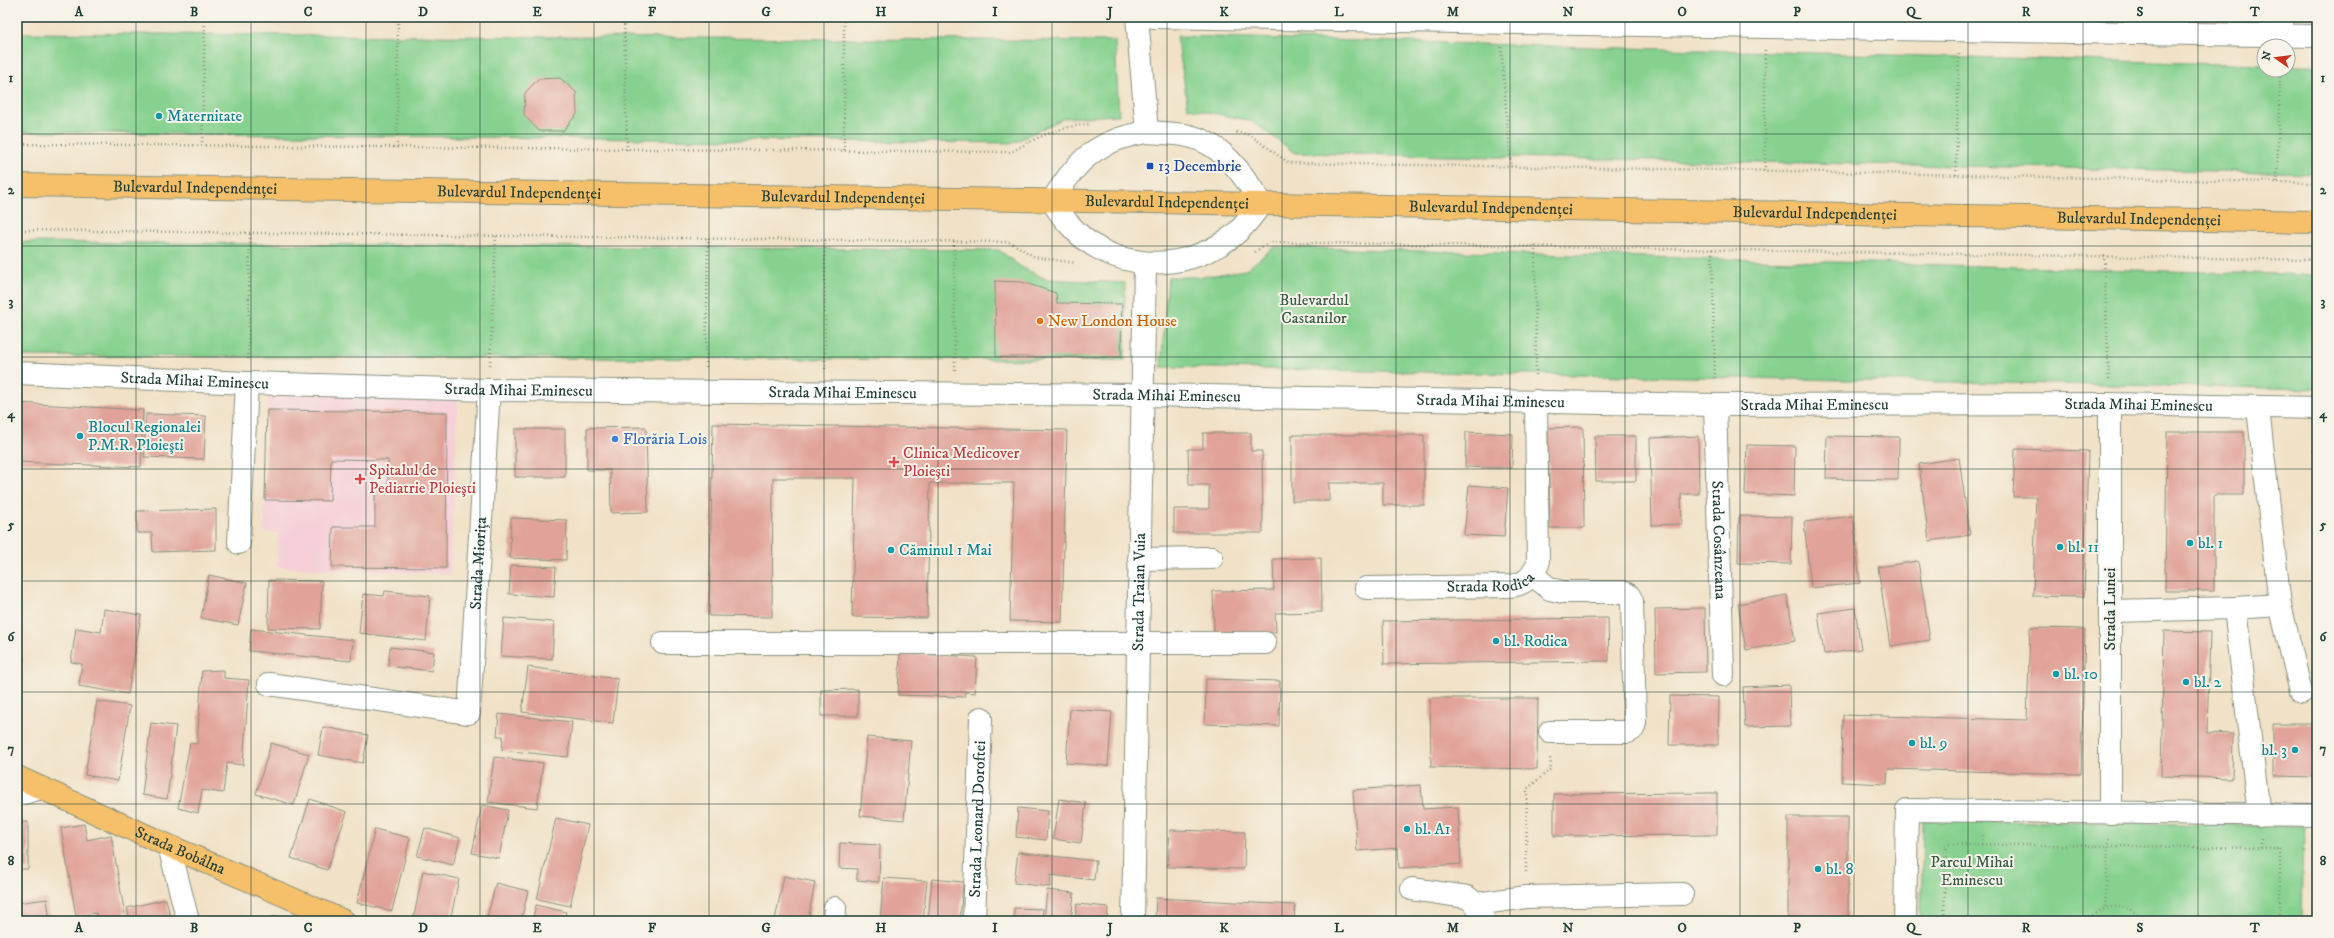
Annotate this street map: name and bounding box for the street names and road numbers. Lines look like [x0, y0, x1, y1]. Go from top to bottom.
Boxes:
street label: Bulevardul Independenței [113, 176, 277, 199]
street label: Bulevardul Independenței [437, 181, 601, 204]
street label: Bulevardul Independenței [761, 186, 925, 209]
street label: Bulevardul Independenței [1085, 191, 1249, 214]
street label: Bulevardul Independenței [1408, 196, 1573, 219]
street label: Bulevardul Independenței [1732, 202, 1897, 225]
street label: Bulevardul Independenței [2056, 208, 2221, 230]
street label: Strada Mihai Eminescu [120, 368, 270, 394]
street label: Strada Mihai Eminescu [444, 379, 593, 401]
street label: Strada Mihai Eminescu [768, 382, 917, 403]
street label: Strada Mihai Eminescu [1092, 385, 1241, 407]
street label: Strada Mihai Eminescu [1416, 390, 1565, 412]
street label: Strada Mihai Eminescu [2064, 394, 2213, 416]
street label: Strada Mihai Eminescu [1740, 395, 1889, 415]
street label: Strada Cosânzeana [1707, 480, 1731, 600]
street label: Strada Miorița [465, 516, 491, 610]
street label: Strada Traian Vuia [1128, 532, 1150, 651]
street label: Strada Rodica [1447, 568, 1539, 597]
street label: Strada Lunei [2100, 568, 2120, 650]
street label: Strada Leonard Doroftei [965, 740, 990, 898]
street label: Strada Bobâlna [132, 822, 229, 879]

